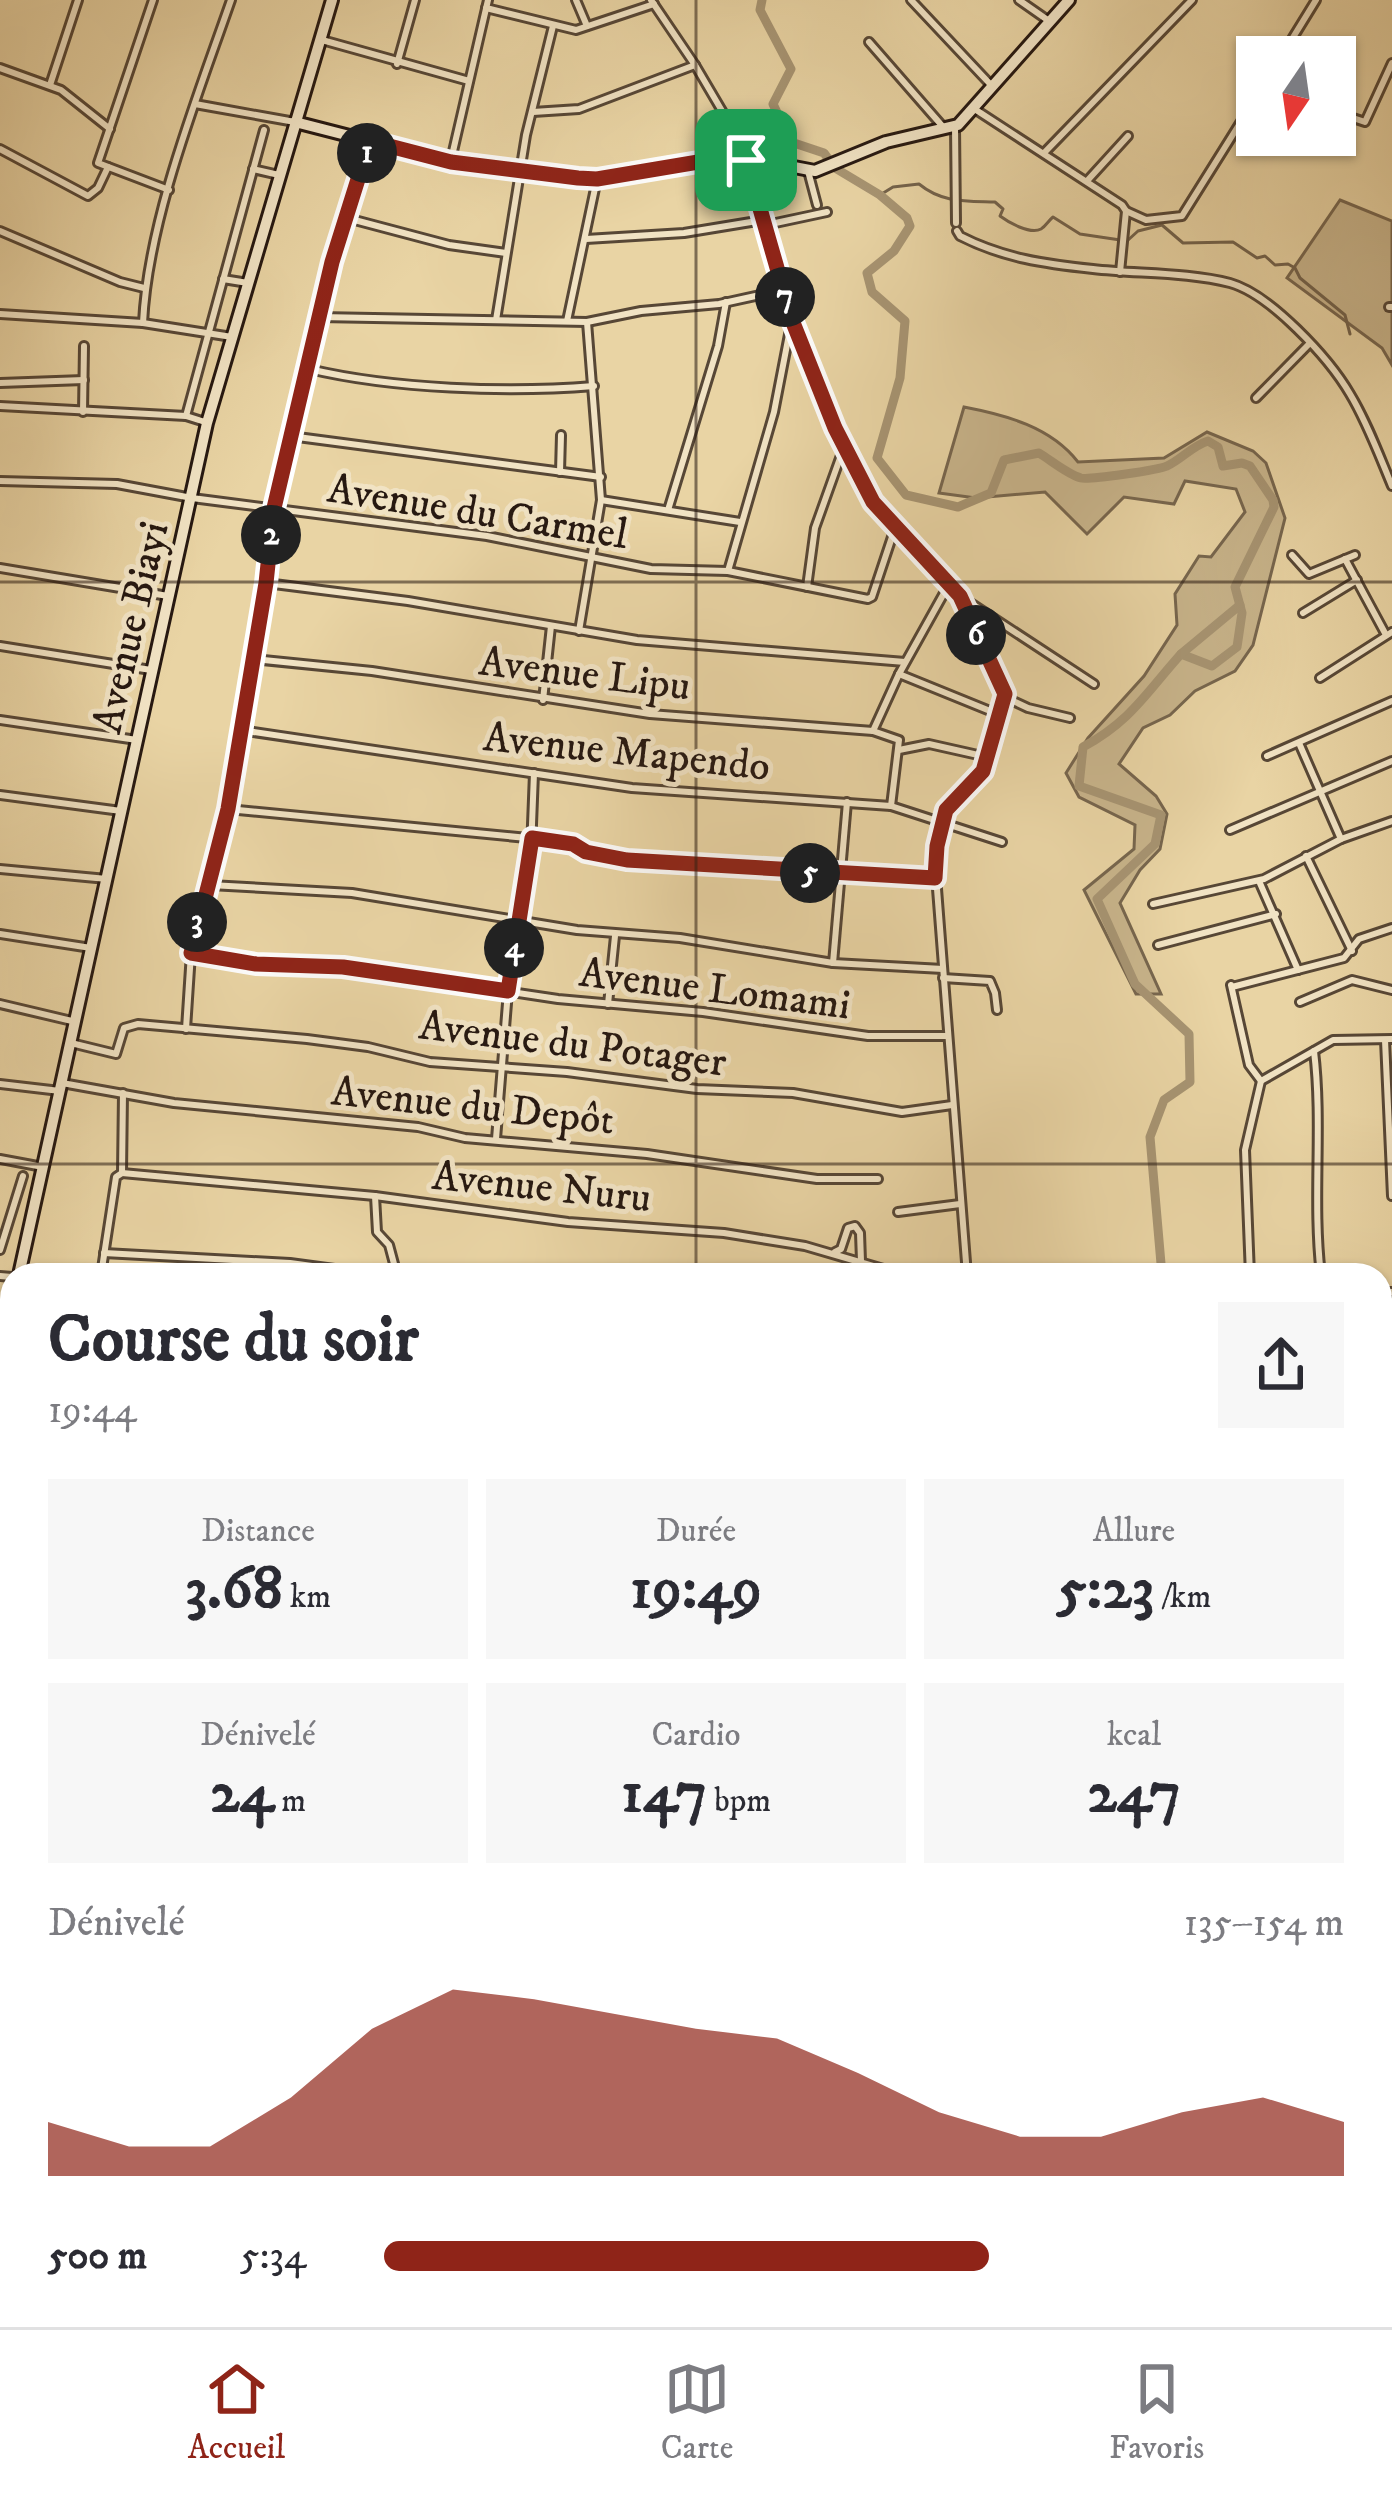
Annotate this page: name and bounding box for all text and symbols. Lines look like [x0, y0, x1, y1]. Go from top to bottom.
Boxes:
north arrow [1236, 36, 1356, 156]
map controls [1236, 36, 1356, 156]
pin [695, 109, 797, 211]
pin: 1 [337, 123, 397, 183]
icon: arrive [713, 127, 779, 193]
text: 1 [361, 132, 373, 173]
pin: 7 [755, 267, 815, 327]
text: 7 [776, 276, 794, 317]
street label: Avenue du Carmel [324, 464, 632, 562]
pin: 2 [241, 505, 301, 565]
text: 2 [263, 514, 279, 555]
street label: Avenue Biayi [82, 517, 182, 739]
pin: 6 [946, 605, 1006, 665]
text: 6 [967, 614, 985, 655]
street label: Avenue Lipu [476, 636, 693, 714]
street label: Avenue Mapendo [481, 712, 773, 794]
pin: 5 [780, 843, 840, 903]
text: 5 [802, 852, 818, 893]
pin: 3 [167, 892, 227, 952]
text: 3 [191, 901, 203, 942]
pin: 4 [484, 918, 544, 978]
text: 4 [505, 927, 524, 968]
street label: Avenue Lomami [576, 948, 853, 1032]
street label: Avenue du Potager [416, 1000, 730, 1090]
street label: Avenue du Depôt [329, 1066, 617, 1148]
street label: Avenue Nuru [430, 1151, 654, 1225]
text: Course du soir [48, 1300, 419, 1382]
button: share [1218, 1302, 1344, 1428]
text: 19:44 [48, 1386, 137, 1435]
text: Distance [201, 1511, 315, 1552]
text: Durée [656, 1511, 736, 1552]
text: Allure [1093, 1511, 1175, 1552]
text: 3.68 [185, 1552, 283, 1627]
text: 19:49 [630, 1552, 762, 1627]
text: 5:23 [1057, 1552, 1154, 1627]
text: km [283, 1577, 331, 1618]
text: /km [1154, 1577, 1211, 1618]
text: Dénivelé [200, 1715, 316, 1756]
text: Cardio [651, 1715, 741, 1756]
text: kcal [1107, 1715, 1161, 1756]
text: 24 [210, 1756, 274, 1831]
text: 147 [621, 1756, 707, 1831]
text: 247 [1087, 1756, 1181, 1831]
text: m [274, 1781, 306, 1822]
text: bpm [707, 1781, 771, 1822]
text: Dénivelé [48, 1899, 185, 1948]
text: 135–154 m [1184, 1899, 1344, 1948]
text: 500 m [48, 2232, 147, 2281]
text: 5:34 [240, 2232, 307, 2281]
tab: Accueil [188, 2356, 285, 2469]
tab: Carte [661, 2356, 733, 2469]
tab: Favoris [1109, 2356, 1204, 2469]

